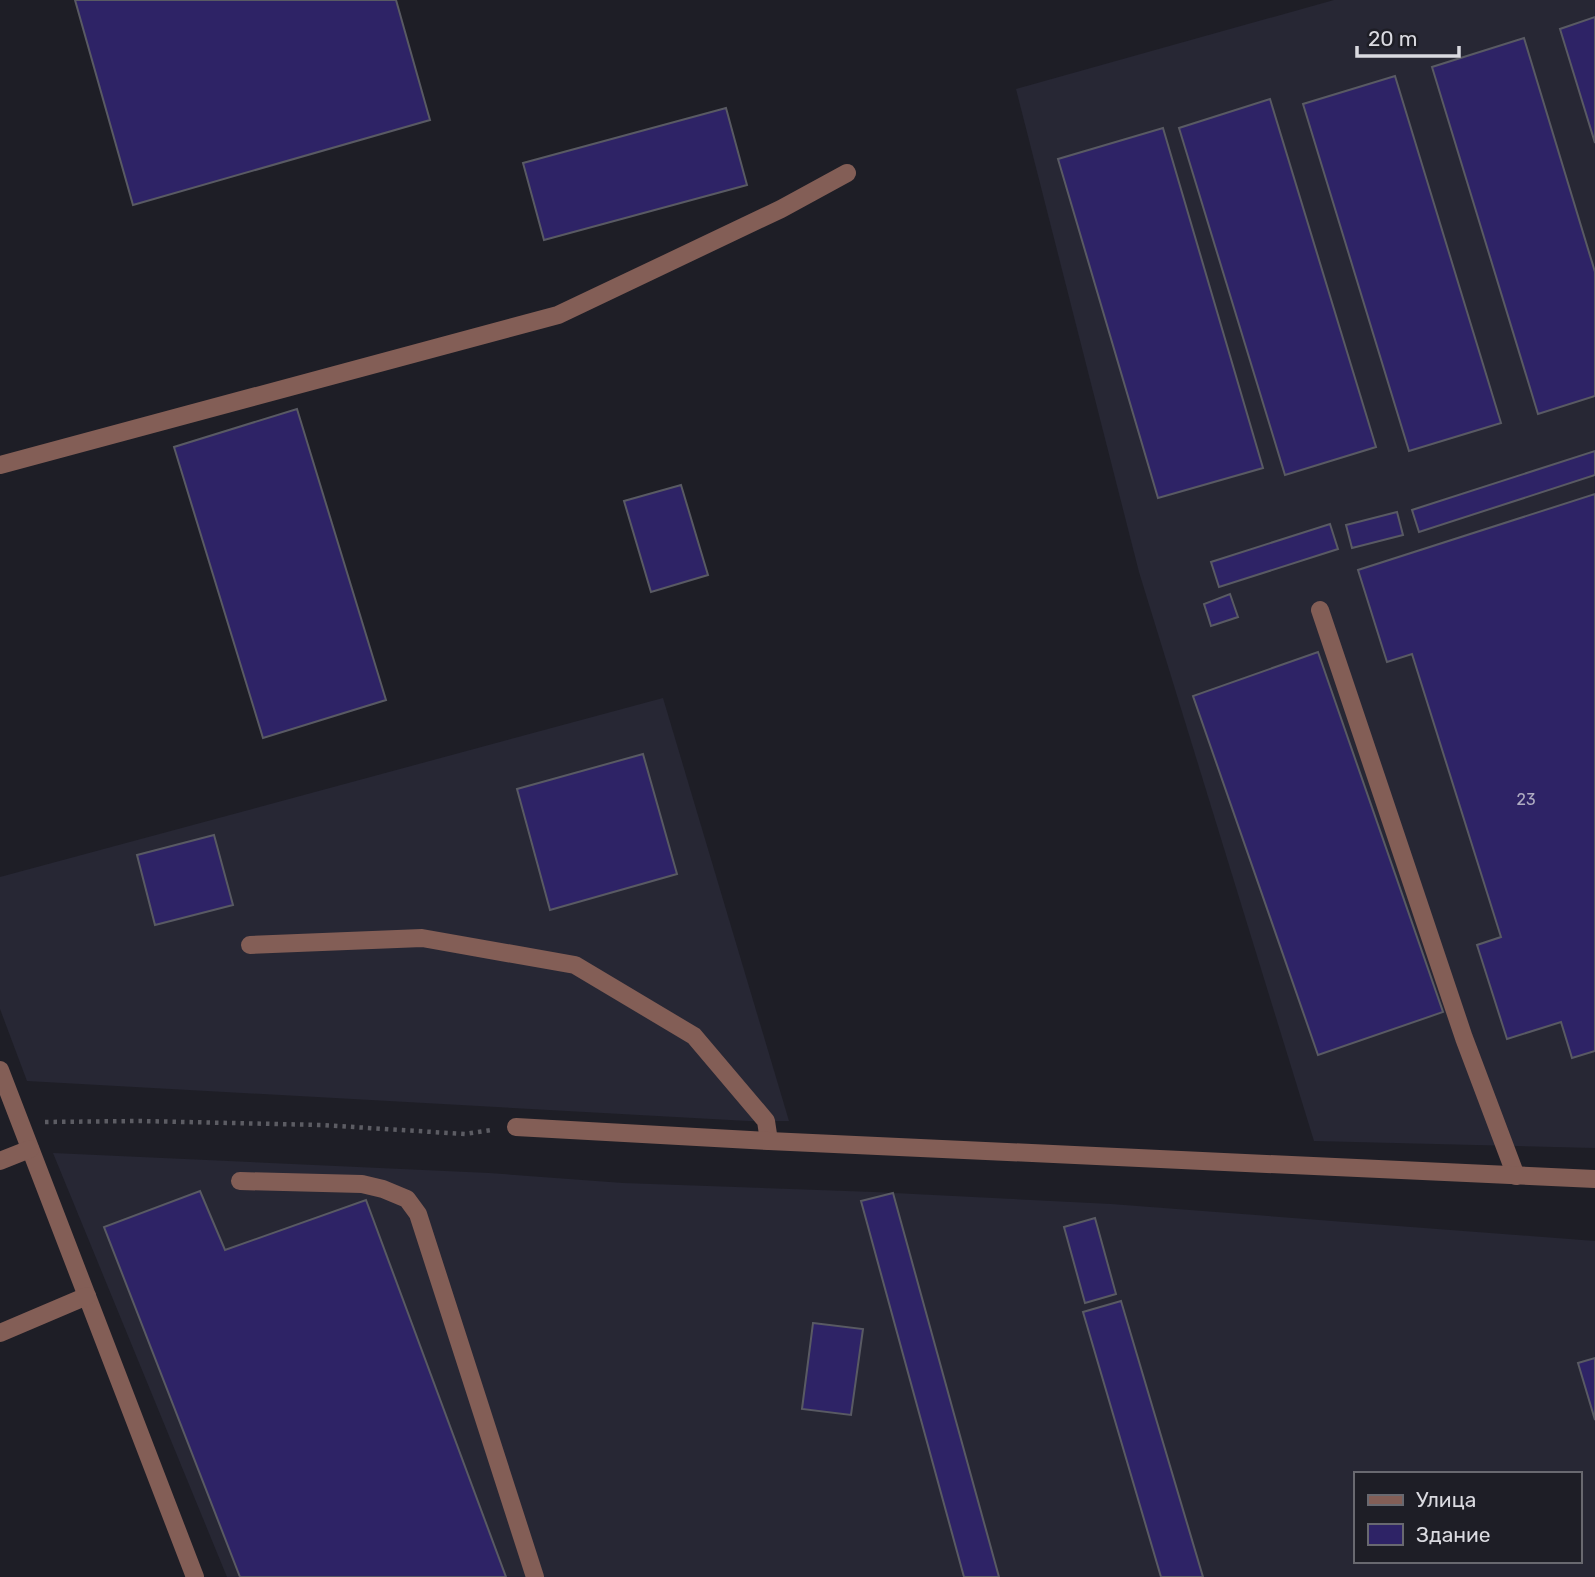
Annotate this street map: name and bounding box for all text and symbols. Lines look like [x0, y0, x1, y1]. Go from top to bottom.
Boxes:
scale bar [1357, 14, 1458, 58]
text: 20 m [1368, 26, 1417, 51]
house number: 23 [1516, 790, 1536, 809]
legend [1354, 1472, 1581, 1563]
text: Улица [1416, 1487, 1476, 1512]
text: Здание [1416, 1522, 1491, 1547]

